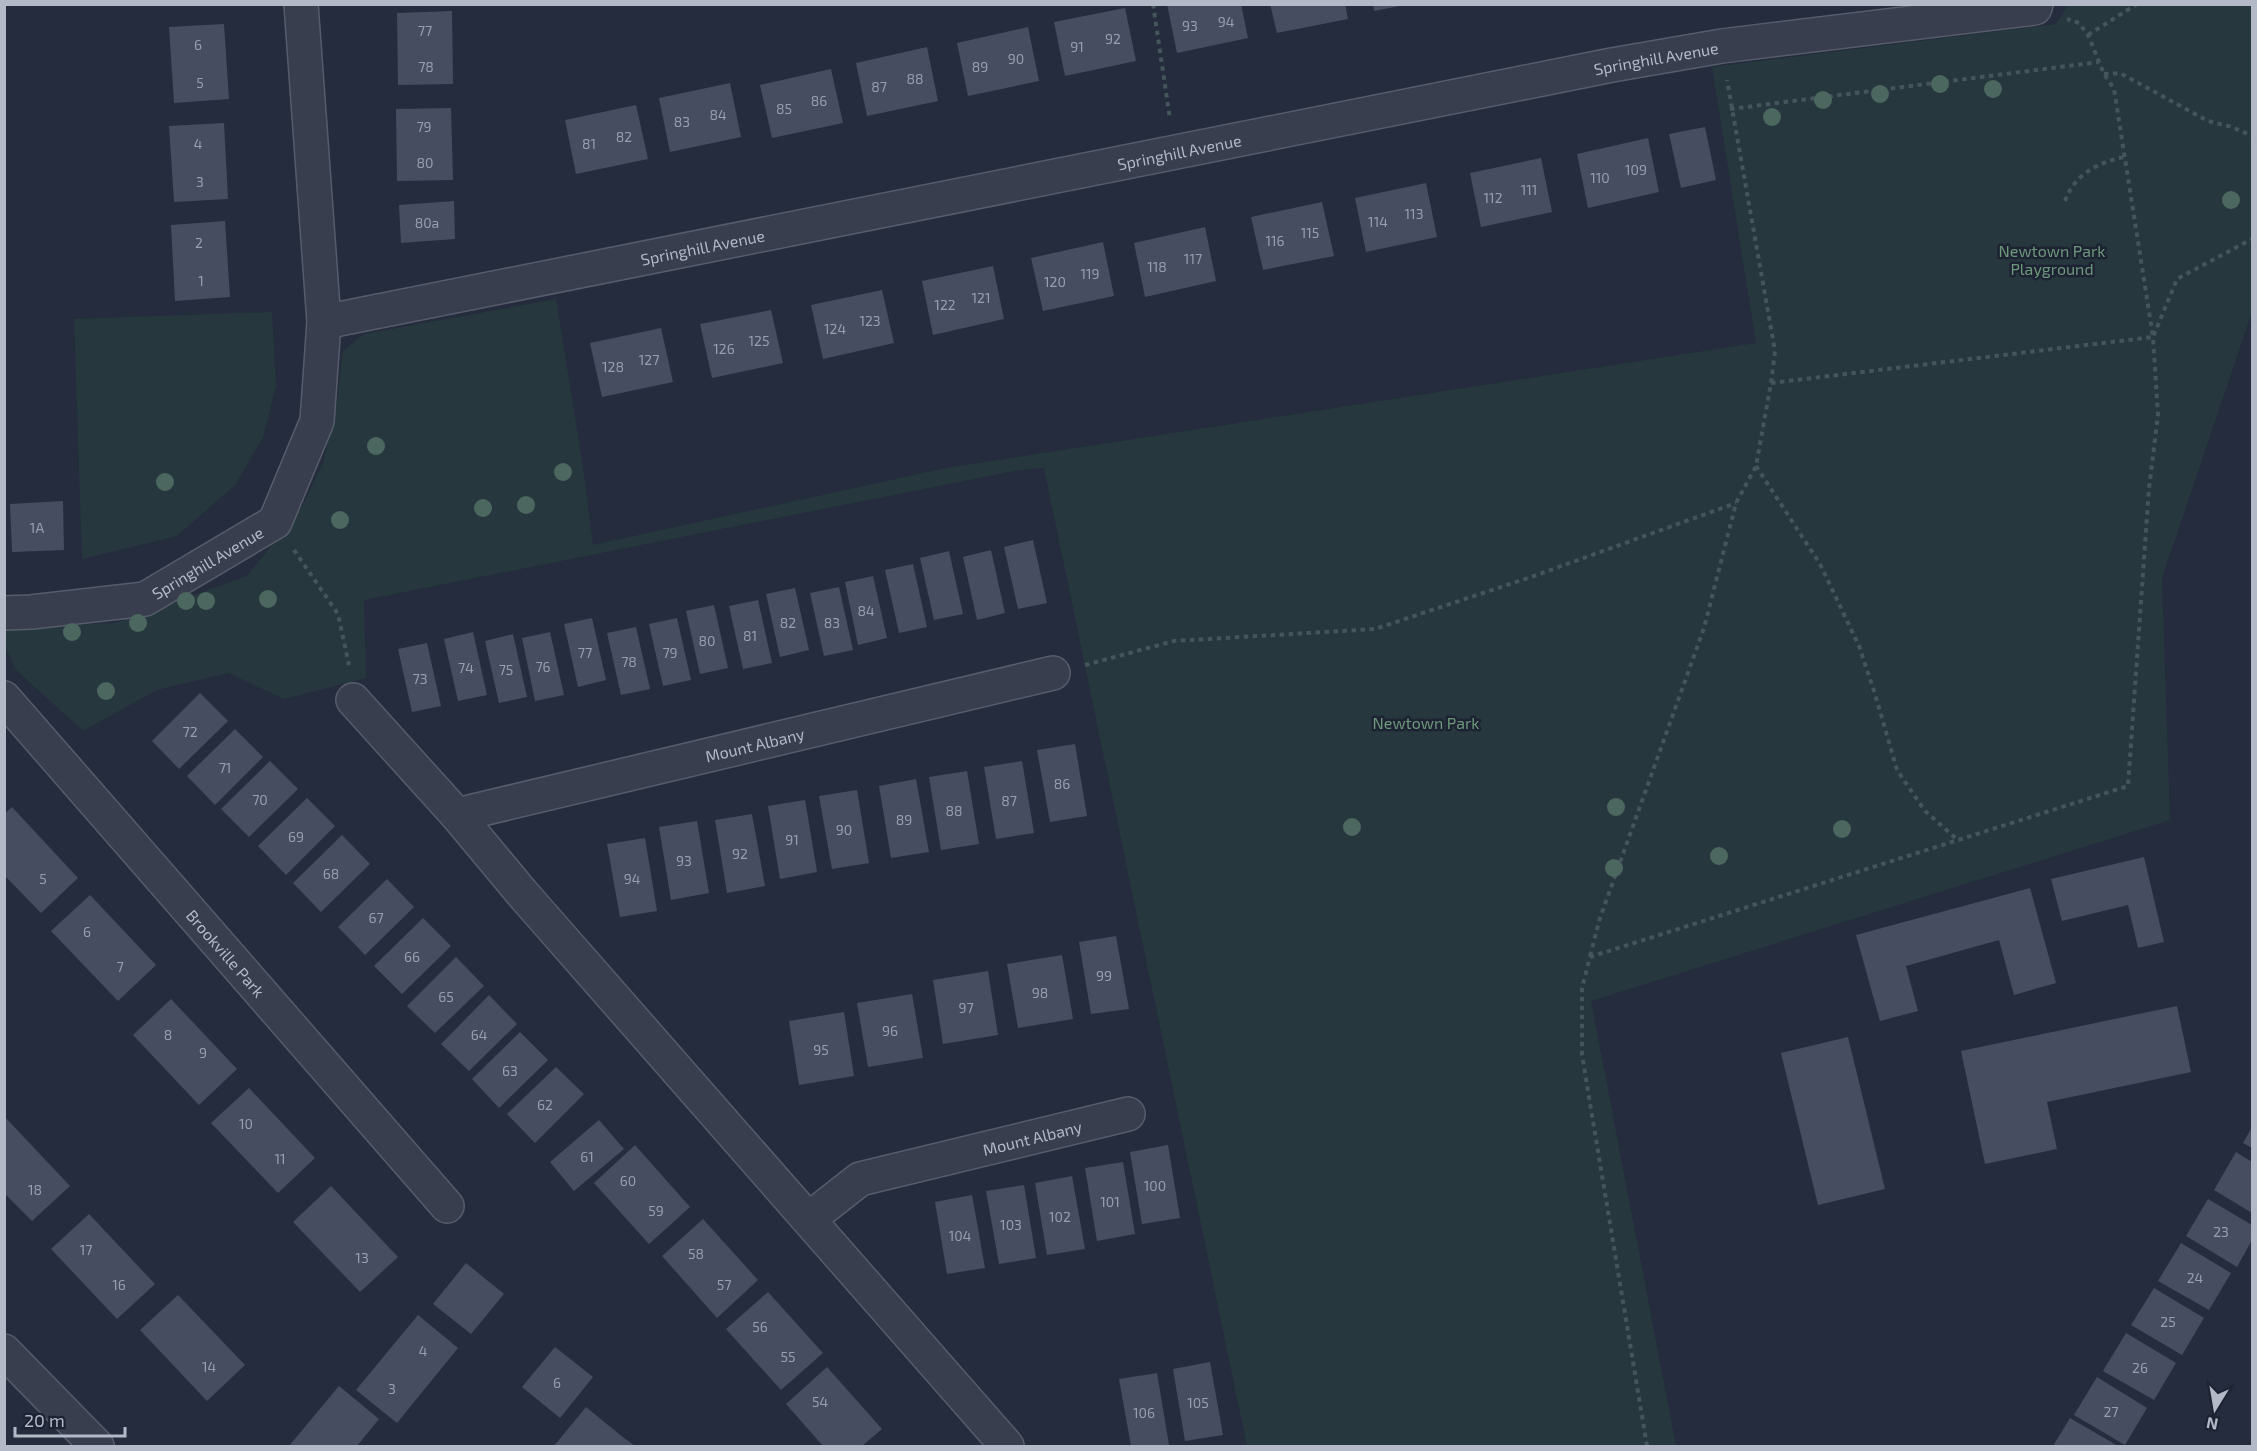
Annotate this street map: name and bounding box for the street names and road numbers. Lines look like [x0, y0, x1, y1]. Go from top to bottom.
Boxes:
street label: Springhill Avenue [1592, 37, 1720, 78]
street label: Springhill Avenue [1115, 130, 1243, 173]
street label: Springhill Avenue [639, 225, 766, 268]
street label: Springhill Avenue [148, 522, 266, 602]
street label: Mount Albany [703, 723, 807, 765]
street label: Brookville Park [183, 905, 269, 1000]
street label: Mount Albany [981, 1116, 1084, 1158]

